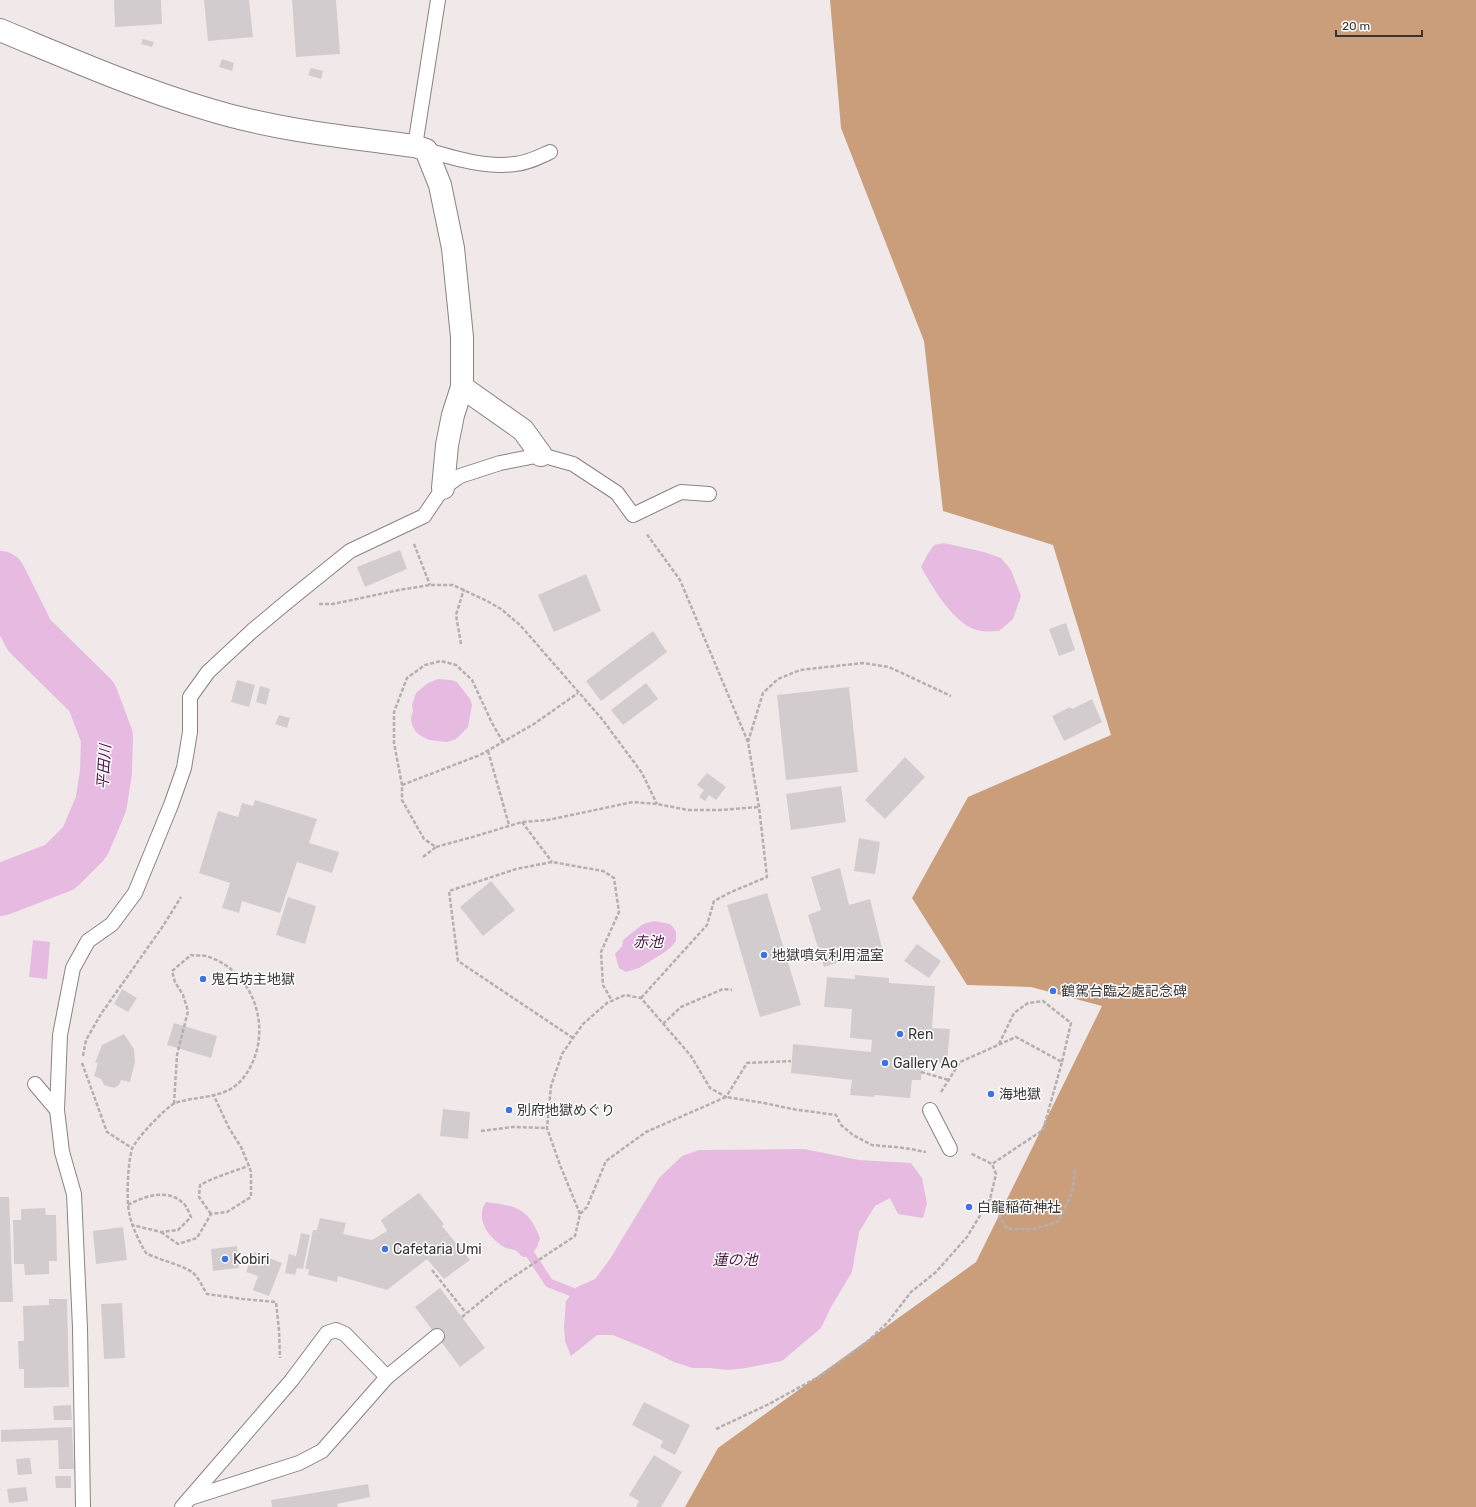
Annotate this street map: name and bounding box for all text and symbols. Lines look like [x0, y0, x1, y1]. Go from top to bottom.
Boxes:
scale bar [1336, 12, 1422, 38]
text: 20 m [1342, 19, 1370, 33]
water label: 平田川 [93, 742, 115, 790]
water label: 赤池 [633, 933, 665, 951]
place label: 地獄噴気利用温室 [772, 947, 884, 964]
marker: 地獄噴気利用温室 [759, 950, 769, 960]
place label: 鬼石坊主地獄 [211, 971, 295, 988]
marker: 鬼石坊主地獄 [198, 974, 208, 984]
place label: 鶴駕台臨之處記念碑 [1061, 983, 1187, 1000]
marker: 鶴駕台臨之處記念碑 [1048, 986, 1058, 996]
place label: Ren [908, 1026, 933, 1043]
marker: Ren [895, 1029, 905, 1039]
place label: Gallery Ao [893, 1055, 958, 1072]
marker: Gallery Ao [880, 1058, 890, 1068]
place label: 海地獄 [999, 1086, 1041, 1103]
marker: 海地獄 [986, 1089, 996, 1099]
place label: 別府地獄めぐり [517, 1102, 615, 1119]
marker: 別府地獄めぐり [504, 1105, 514, 1115]
place label: 白龍稲荷神社 [977, 1199, 1061, 1216]
marker: 白龍稲荷神社 [964, 1202, 974, 1212]
place label: Cafetaria Umi [393, 1241, 482, 1258]
marker: Cafetaria Umi [380, 1244, 390, 1254]
place label: Kobiri [233, 1251, 269, 1268]
water label: 蓮の池 [712, 1251, 759, 1269]
marker: Kobiri [220, 1254, 230, 1264]

